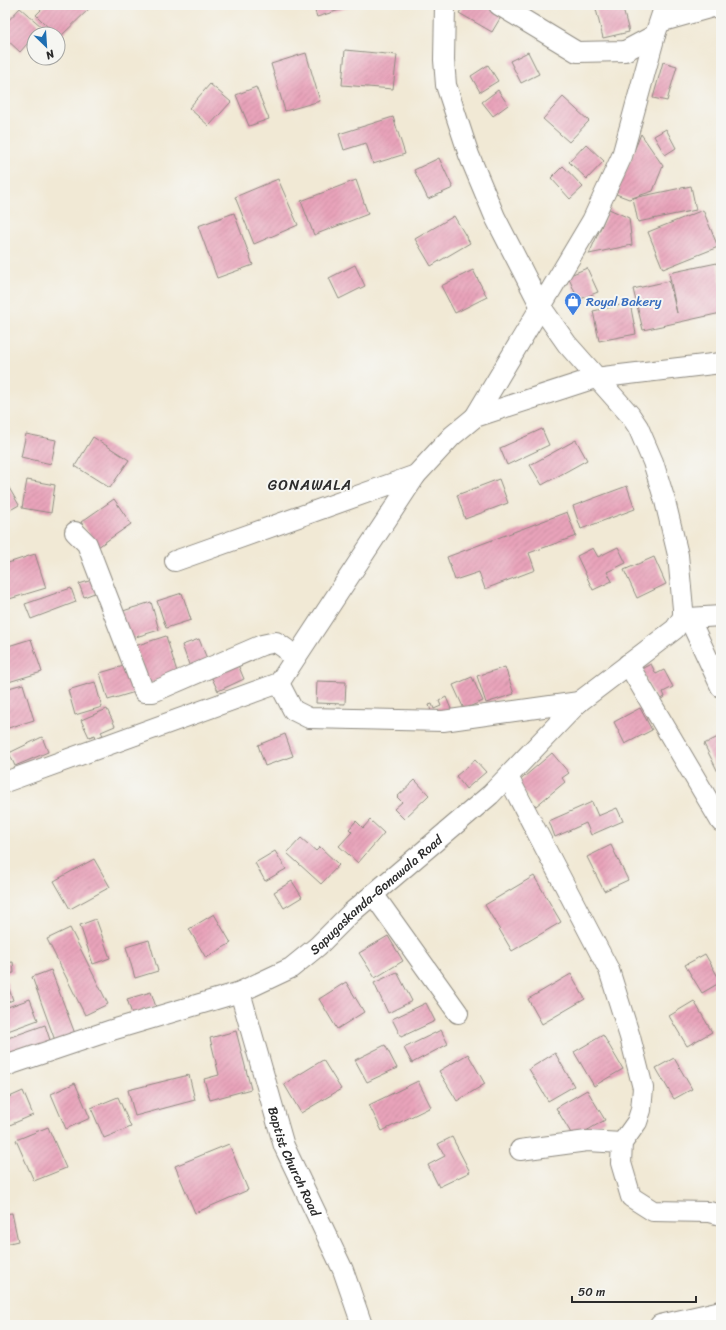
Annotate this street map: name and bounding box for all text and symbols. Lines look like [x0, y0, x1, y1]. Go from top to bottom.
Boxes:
north arrow [26, 26, 66, 66]
text: N [42, 44, 58, 65]
place label: Royal Bakery [586, 290, 662, 313]
shop icon: Royal Bakery [563, 291, 583, 316]
district label: GONAWALA [268, 472, 352, 498]
street label: Sapugaskanda-Gonawala Road [304, 828, 449, 961]
street label: Baptist Church Road [261, 1104, 327, 1221]
scale bar [572, 1278, 696, 1304]
text: 50 m [578, 1281, 605, 1303]

